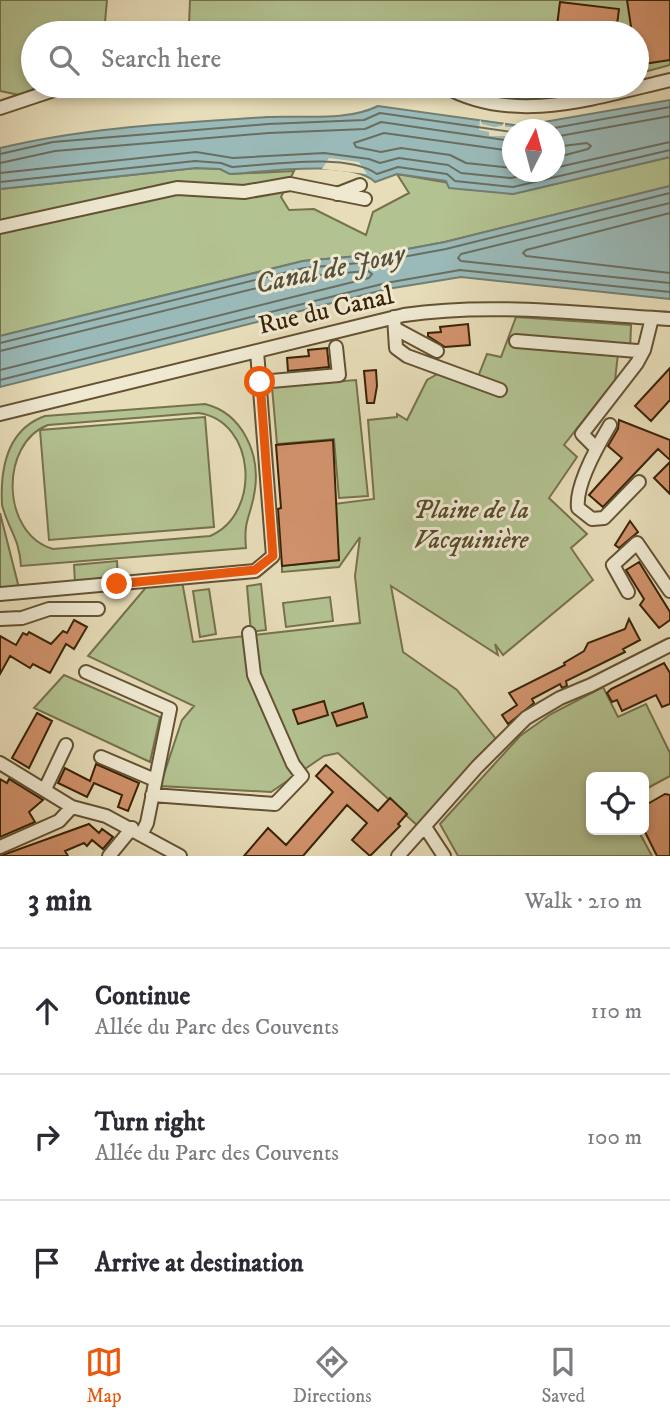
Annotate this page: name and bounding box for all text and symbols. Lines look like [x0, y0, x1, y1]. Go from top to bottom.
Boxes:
search box [21, 21, 649, 98]
icon: search [45, 41, 83, 79]
text: Search here [101, 43, 221, 76]
north arrow [502, 119, 565, 182]
water label: Canal de Jouy [252, 236, 410, 302]
street label: Rue du Canal [255, 279, 397, 343]
route start [244, 366, 275, 397]
park label: Plaine de la Vacquinière [413, 494, 529, 557]
route end [101, 568, 132, 599]
map controls [586, 772, 649, 835]
button: locate [586, 772, 649, 835]
text: 3 min [28, 883, 92, 920]
text: Walk · 210 m [525, 887, 642, 916]
text: Continue [95, 980, 190, 1013]
icon: ahead [28, 992, 66, 1030]
text: 110 m [591, 997, 642, 1026]
text: Allée du Parc des Couvents [95, 1013, 339, 1042]
text: Turn right [95, 1106, 205, 1139]
icon: right [28, 1118, 66, 1156]
text: 100 m [587, 1123, 642, 1152]
text: Allée du Parc des Couvents [95, 1139, 339, 1168]
icon: arrive [28, 1244, 66, 1282]
text: Arrive at destination [95, 1247, 304, 1280]
tab: Map [85, 1343, 123, 1408]
tab: Directions [293, 1343, 372, 1408]
tab: Saved [541, 1343, 585, 1408]

